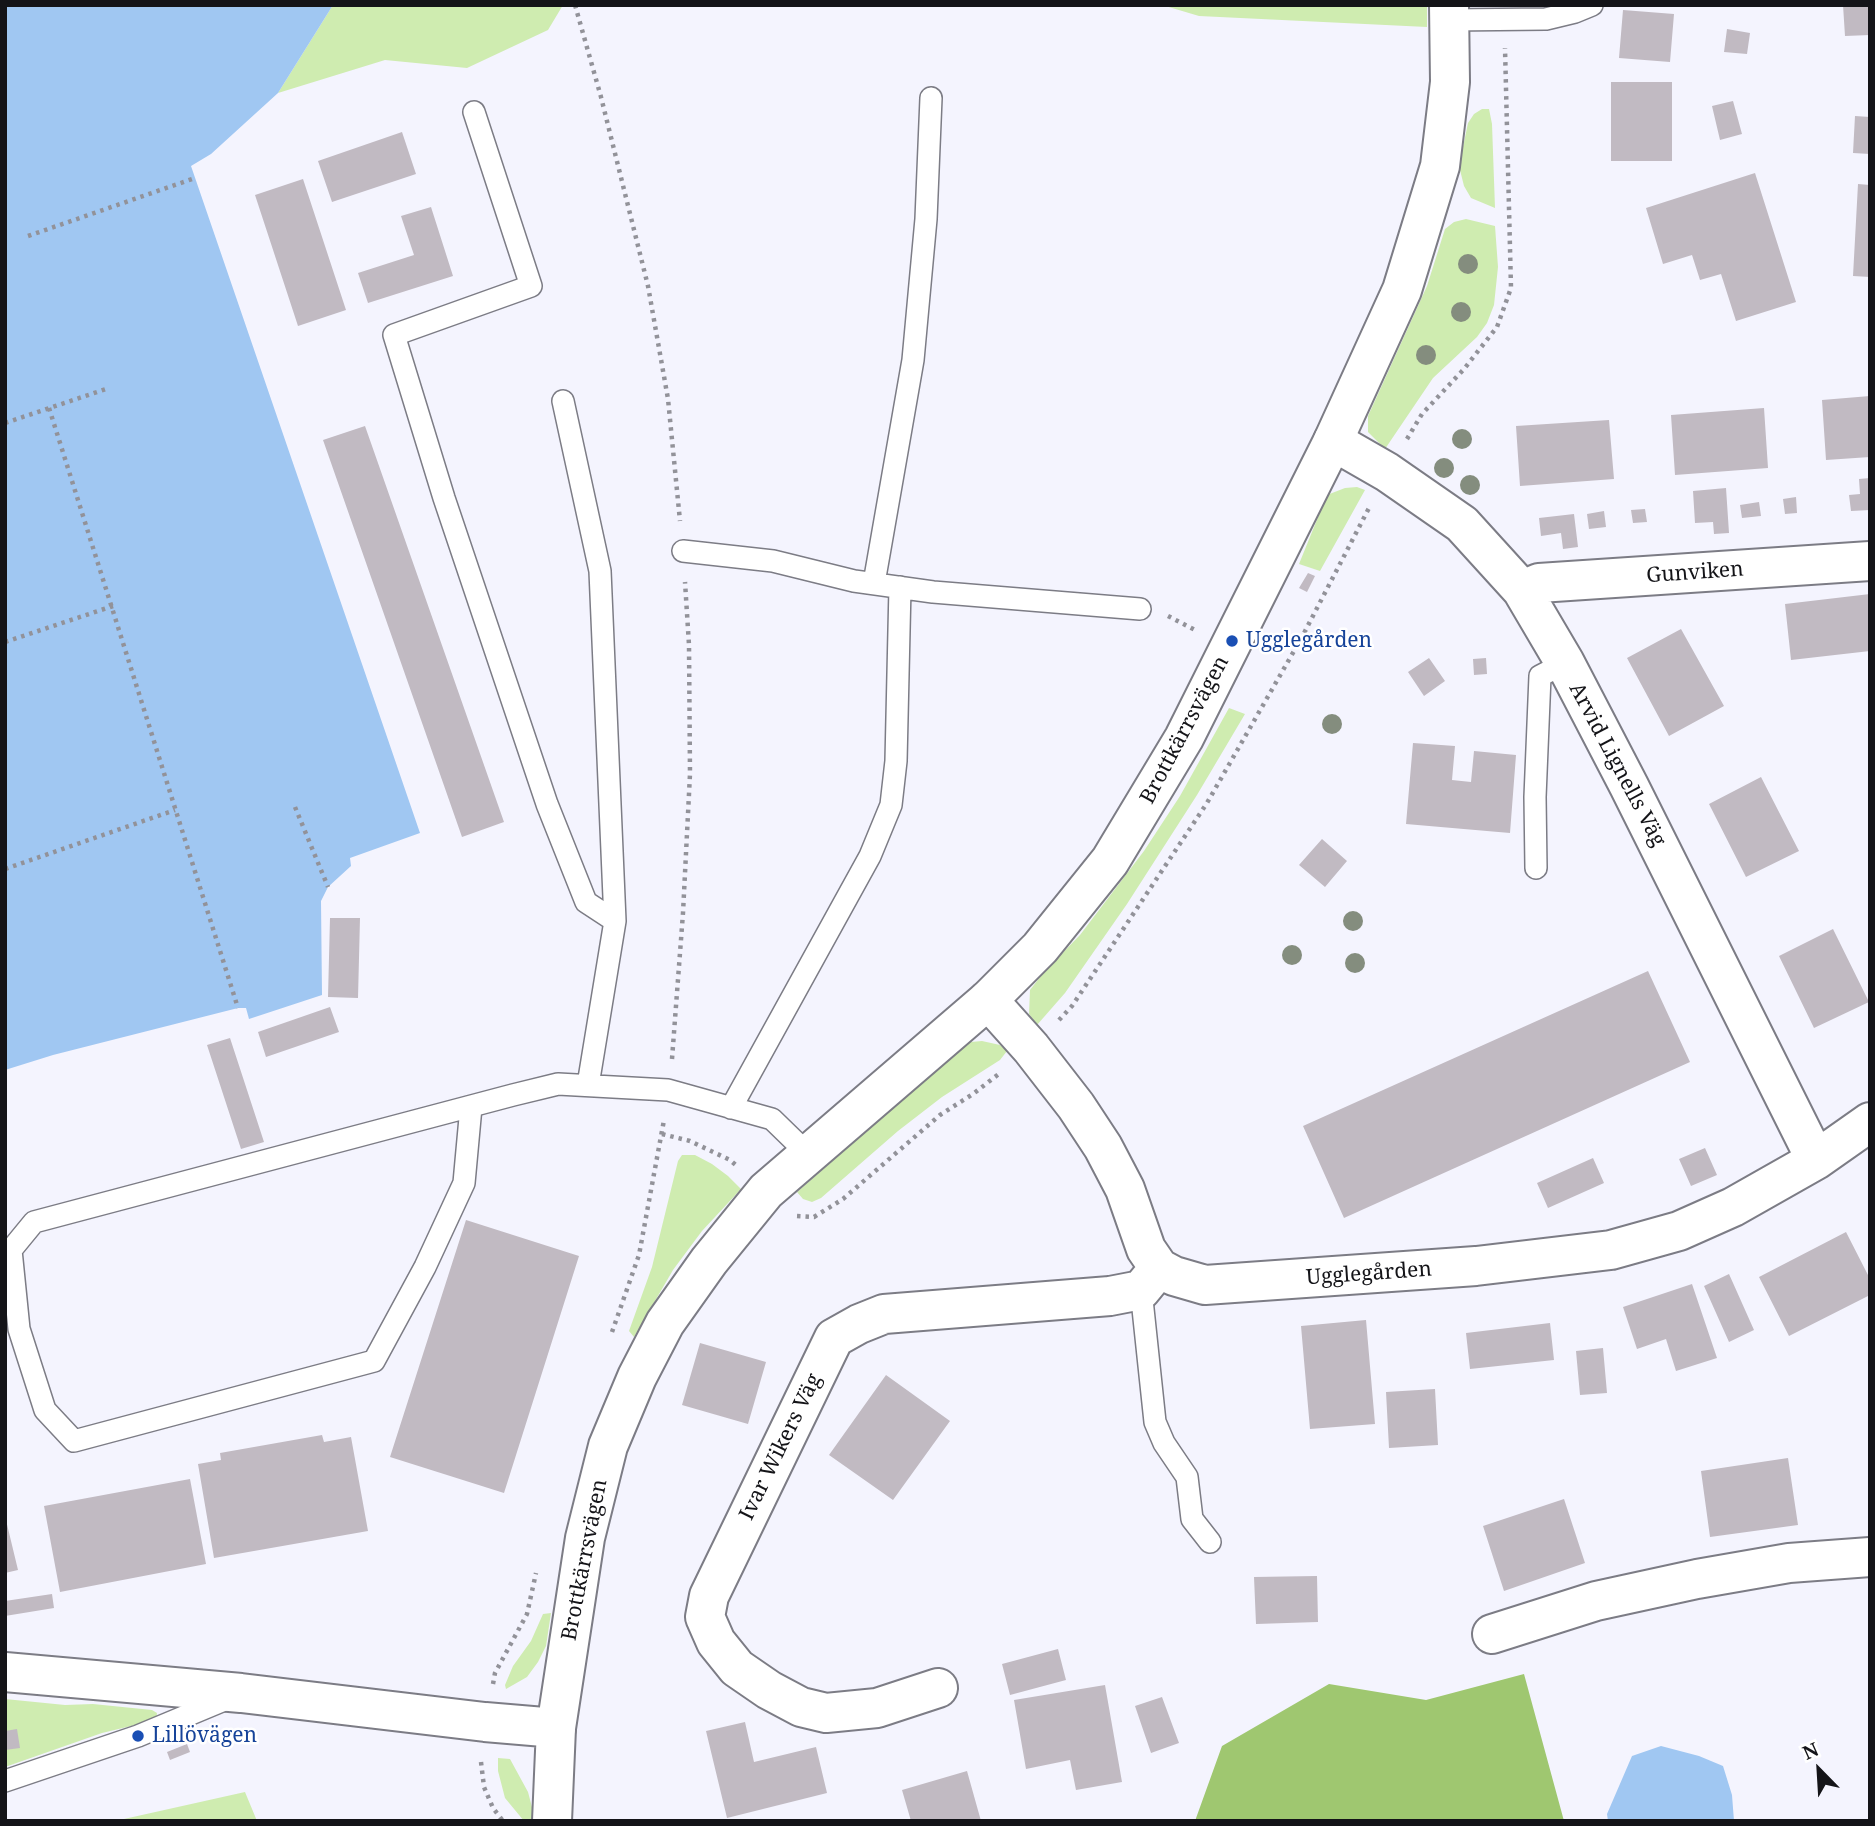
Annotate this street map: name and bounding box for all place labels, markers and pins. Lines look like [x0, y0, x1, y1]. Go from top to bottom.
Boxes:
place label: Ugglegården [1246, 628, 1372, 654]
marker: Ugglegården [1224, 633, 1240, 649]
place label: Lillövägen [152, 1723, 257, 1749]
marker: Lillövägen [130, 1728, 146, 1744]

